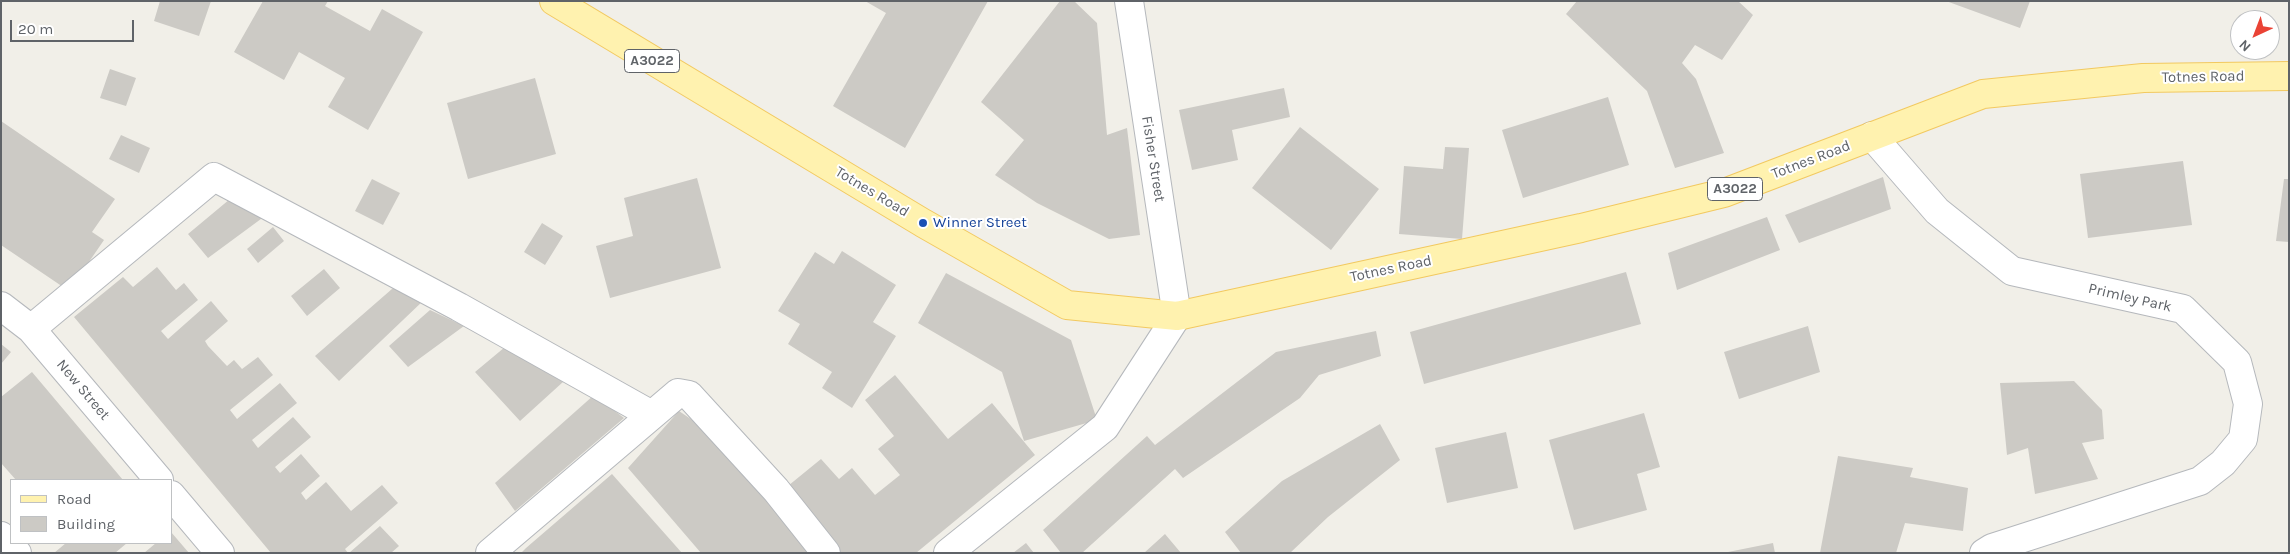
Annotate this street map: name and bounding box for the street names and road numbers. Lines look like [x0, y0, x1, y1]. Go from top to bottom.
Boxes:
road number: A3022 [624, 49, 680, 72]
street label: Totnes Road [2161, 67, 2245, 87]
street label: Fisher Street [1137, 115, 1169, 203]
street label: Totnes Road [1769, 137, 1853, 183]
street label: Totnes Road [832, 163, 912, 221]
road number: A3022 [1708, 178, 1762, 200]
street label: Totnes Road [1349, 252, 1433, 286]
street label: Primley Park [2087, 280, 2173, 316]
street label: New Street [52, 356, 114, 424]

